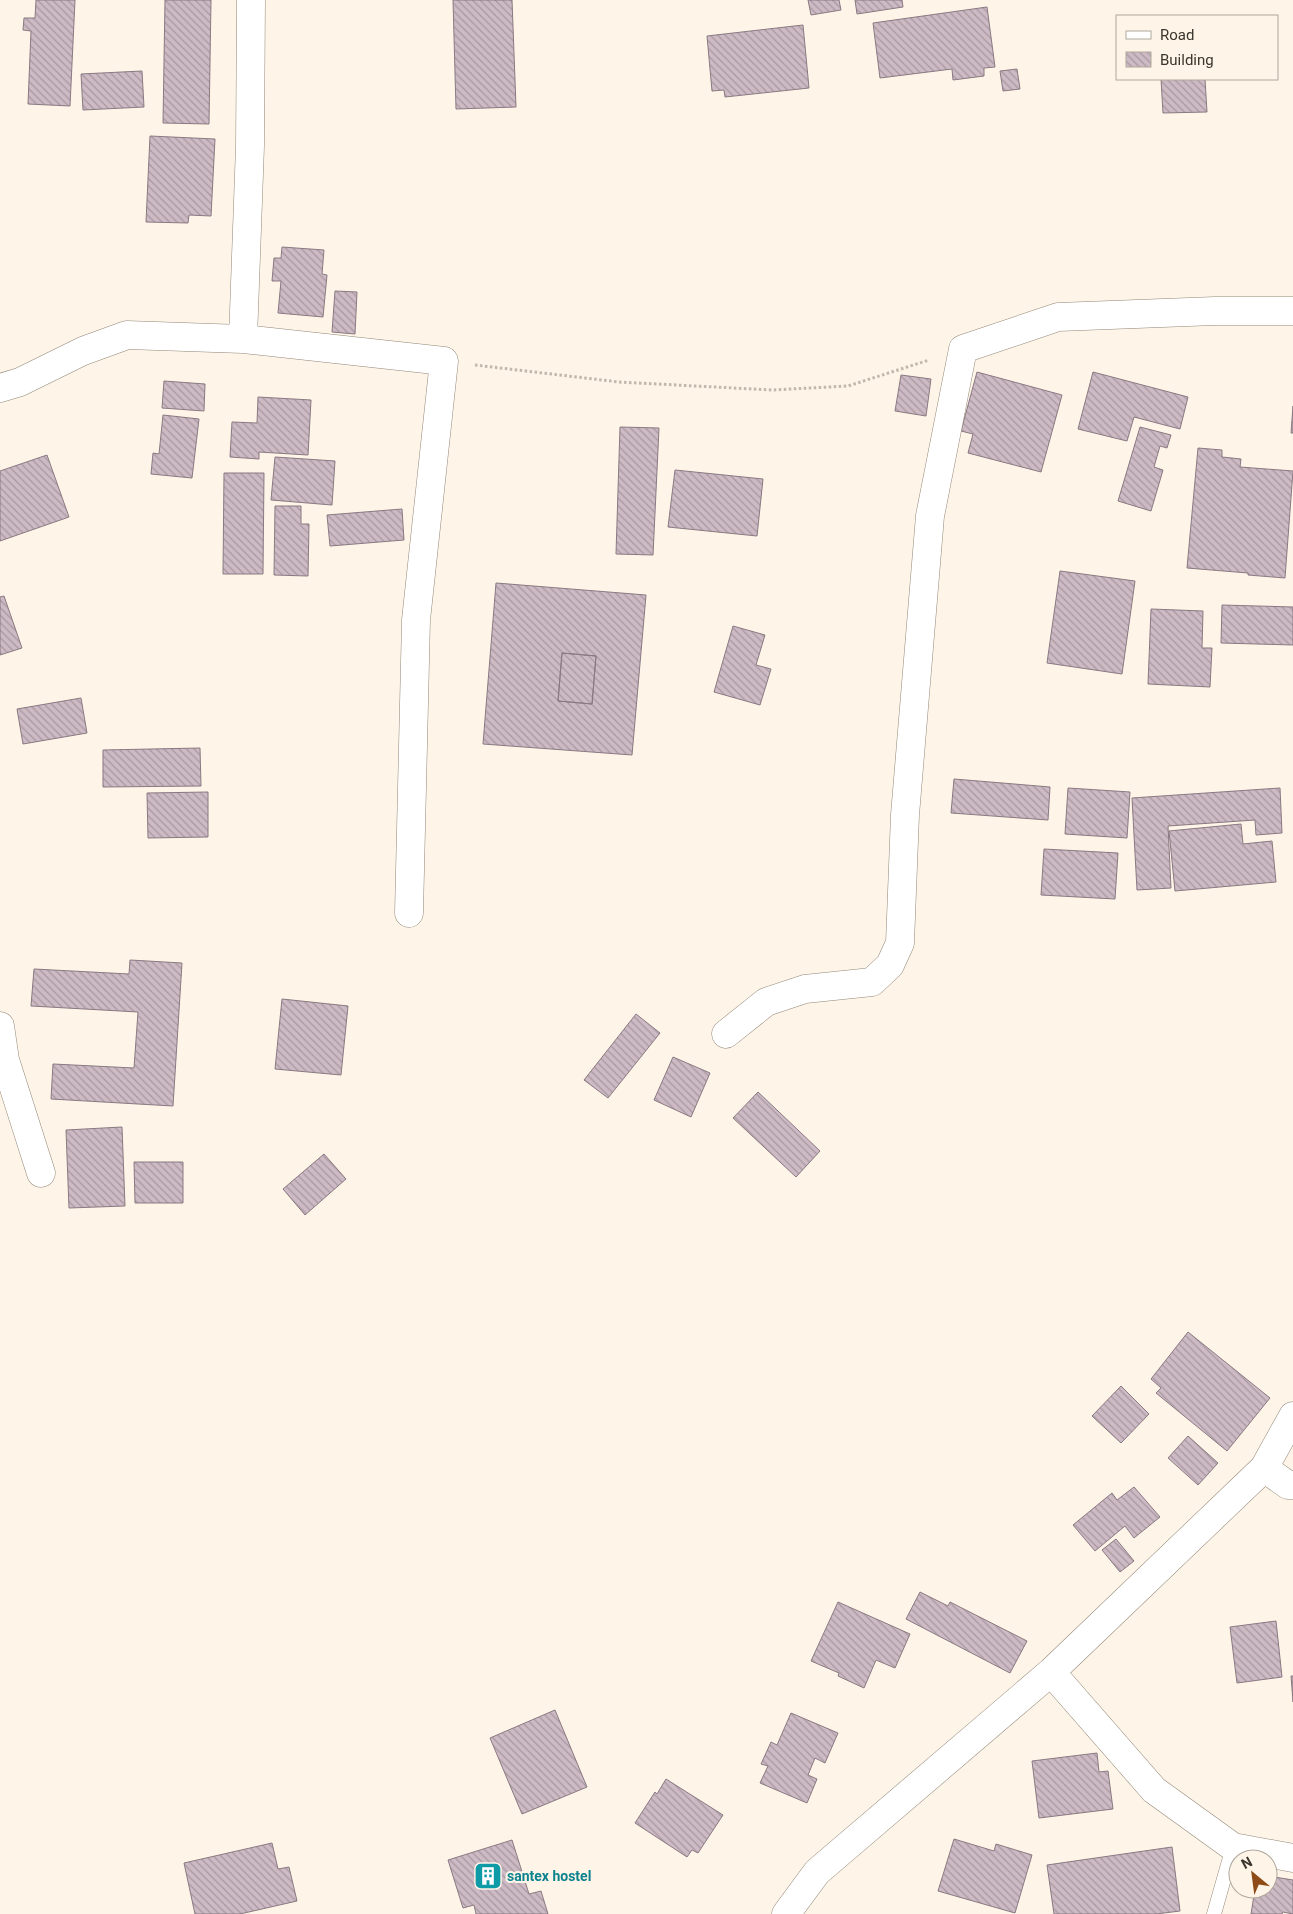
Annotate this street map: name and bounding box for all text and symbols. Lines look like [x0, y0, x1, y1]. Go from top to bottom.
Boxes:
legend [1116, 15, 1278, 80]
text: Road [1160, 26, 1194, 44]
text: Building [1160, 51, 1214, 69]
north arrow [1228, 1849, 1278, 1899]
text: N [1238, 1853, 1255, 1872]
building icon: santex hostel [473, 1861, 503, 1891]
place label: santex hostel [507, 1868, 591, 1884]

